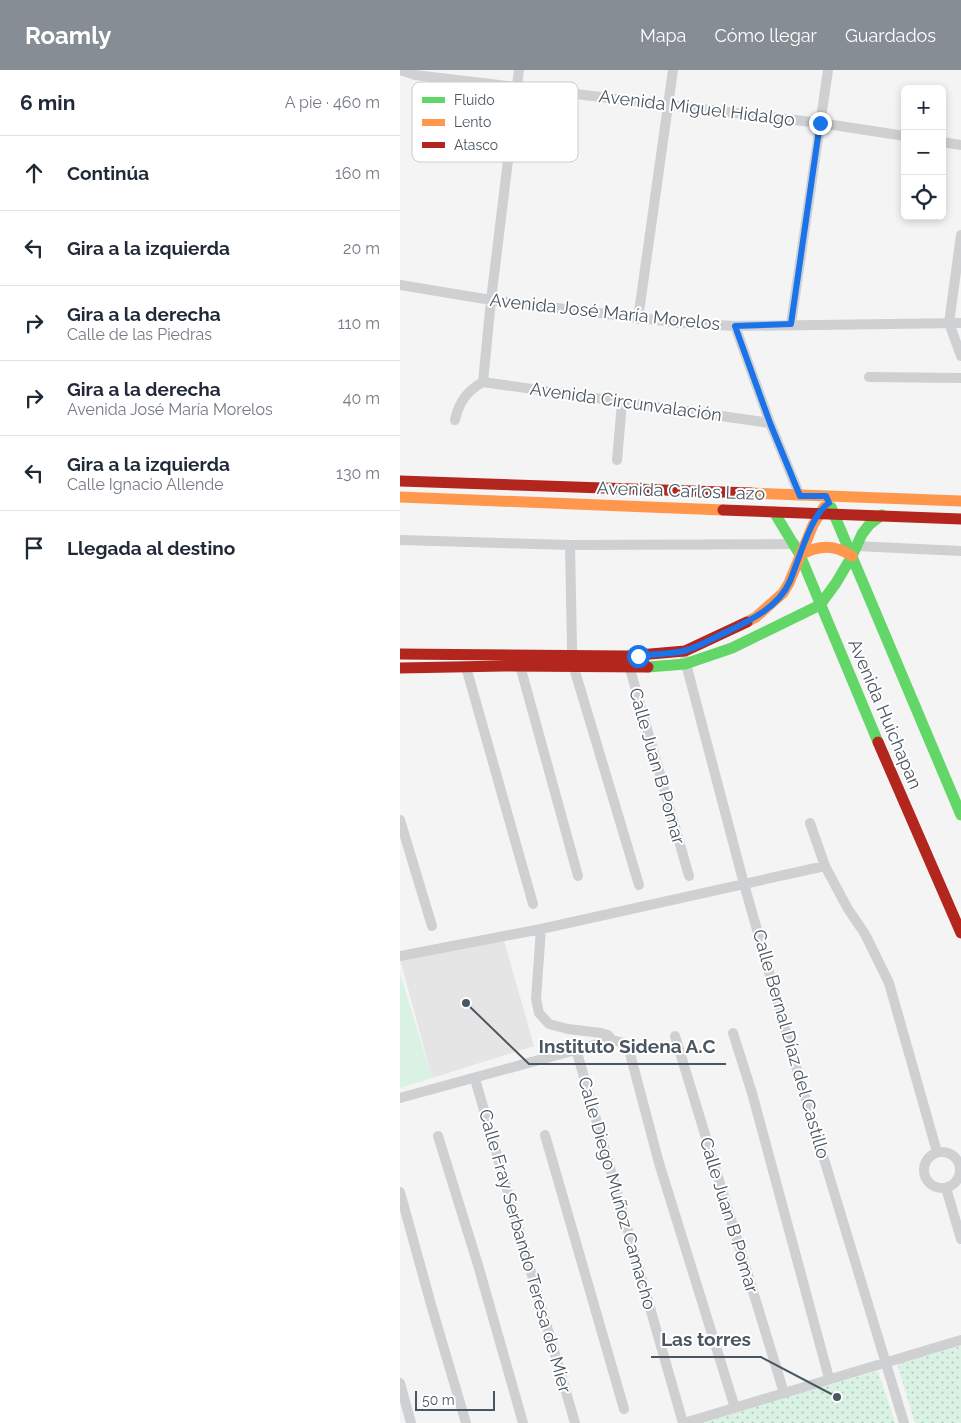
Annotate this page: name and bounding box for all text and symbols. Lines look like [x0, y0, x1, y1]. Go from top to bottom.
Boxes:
text: Roamly [25, 21, 111, 50]
text: Mapa [640, 25, 686, 46]
text: Cómo llegar [714, 25, 817, 46]
text: Guardados [845, 25, 936, 46]
legend [412, 82, 578, 162]
street label: Avenida Miguel Hidalgo [598, 85, 797, 130]
map controls [901, 85, 946, 220]
button: + [901, 85, 946, 130]
text: 6 min [20, 90, 75, 115]
text: Fluido [454, 92, 494, 108]
text: A pie · 460 m [285, 93, 380, 112]
route end [809, 112, 832, 135]
text: Lento [454, 114, 491, 130]
button: − [901, 130, 946, 175]
text: Atasco [454, 137, 498, 153]
icon: ahead [20, 159, 48, 187]
text: Continúa [67, 162, 149, 184]
text: 160 m [335, 164, 380, 183]
button: locate [901, 175, 946, 220]
icon: left [20, 234, 48, 262]
text: Gira a la izquierda [67, 237, 230, 259]
text: 20 m [343, 239, 380, 258]
street label: Avenida José María Morelos [489, 289, 722, 334]
text: Gira a la derecha [67, 303, 221, 325]
icon: right [20, 309, 48, 337]
text: 110 m [338, 314, 380, 333]
text: Calle de las Piedras [67, 325, 212, 344]
text: Gira a la derecha [67, 378, 221, 400]
street label: Avenida Circunvalación [529, 378, 723, 425]
icon: right [20, 384, 48, 412]
text: 40 m [343, 389, 380, 408]
text: Avenida José María Morelos [67, 400, 273, 419]
text: Gira a la izquierda [67, 453, 230, 475]
icon: left [20, 459, 48, 487]
text: 130 m [336, 464, 380, 483]
text: Calle Ignacio Allende [67, 475, 224, 494]
street label: Avenida Carlos Lazo [596, 477, 766, 504]
icon: arrive [20, 534, 48, 562]
text: Llegada al destino [67, 537, 235, 559]
street label: Avenida Huichapan [844, 636, 927, 792]
route start [627, 645, 650, 668]
street label: Calle Juan B Pomar [625, 685, 690, 847]
street label: Calle Bernal Díaz del Castillo [749, 927, 834, 1161]
callout: Instituto Sidena A.C [529, 1030, 726, 1064]
text: Instituto Sidena A.C [538, 1035, 716, 1057]
street label: Calle Diego Muñoz Camacho [574, 1074, 661, 1312]
street label: Calle Fray Serbando Teresa de Mier [475, 1107, 576, 1396]
street label: Calle Juan B Pomar [696, 1134, 763, 1296]
callout: Las torres [651, 1323, 761, 1357]
text: Las torres [661, 1328, 751, 1350]
scale bar [415, 1388, 495, 1411]
text: 50 m [422, 1392, 455, 1408]

